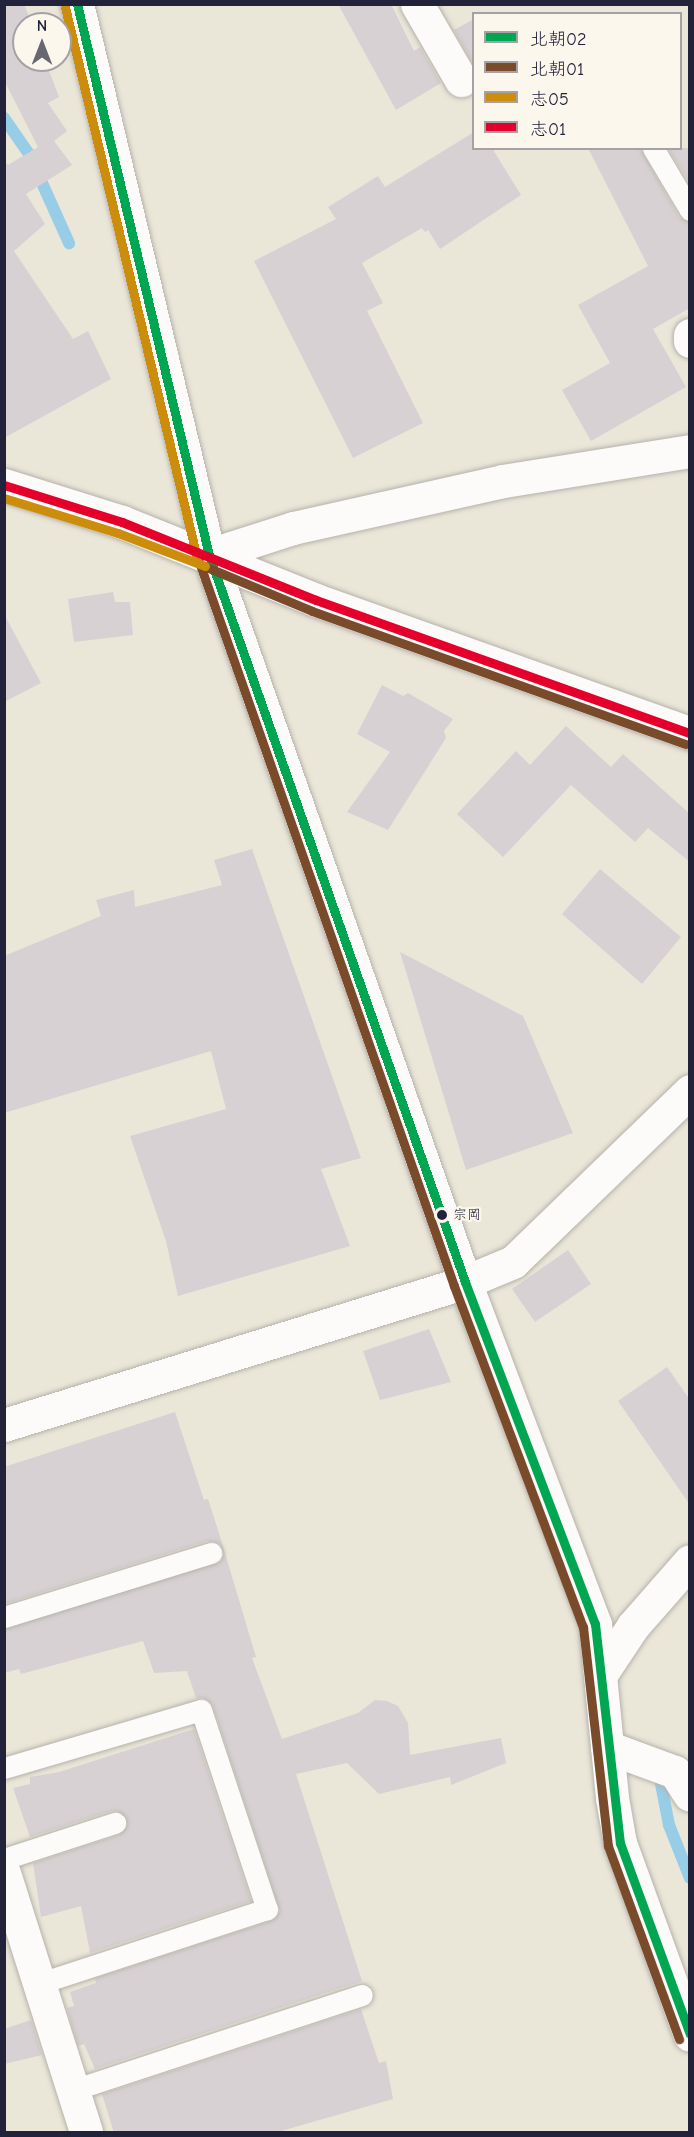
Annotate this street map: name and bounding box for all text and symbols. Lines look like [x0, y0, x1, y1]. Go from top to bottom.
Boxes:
north arrow [12, 12, 72, 72]
legend [472, 12, 682, 150]
text: N [37, 17, 47, 35]
text: 北朝02 [530, 29, 586, 50]
text: 北朝01 [530, 59, 584, 80]
text: 志05 [530, 89, 569, 110]
text: 志01 [530, 119, 566, 140]
place label: 宗岡 [453, 1207, 481, 1223]
marker: 宗岡 [436, 1209, 448, 1221]

